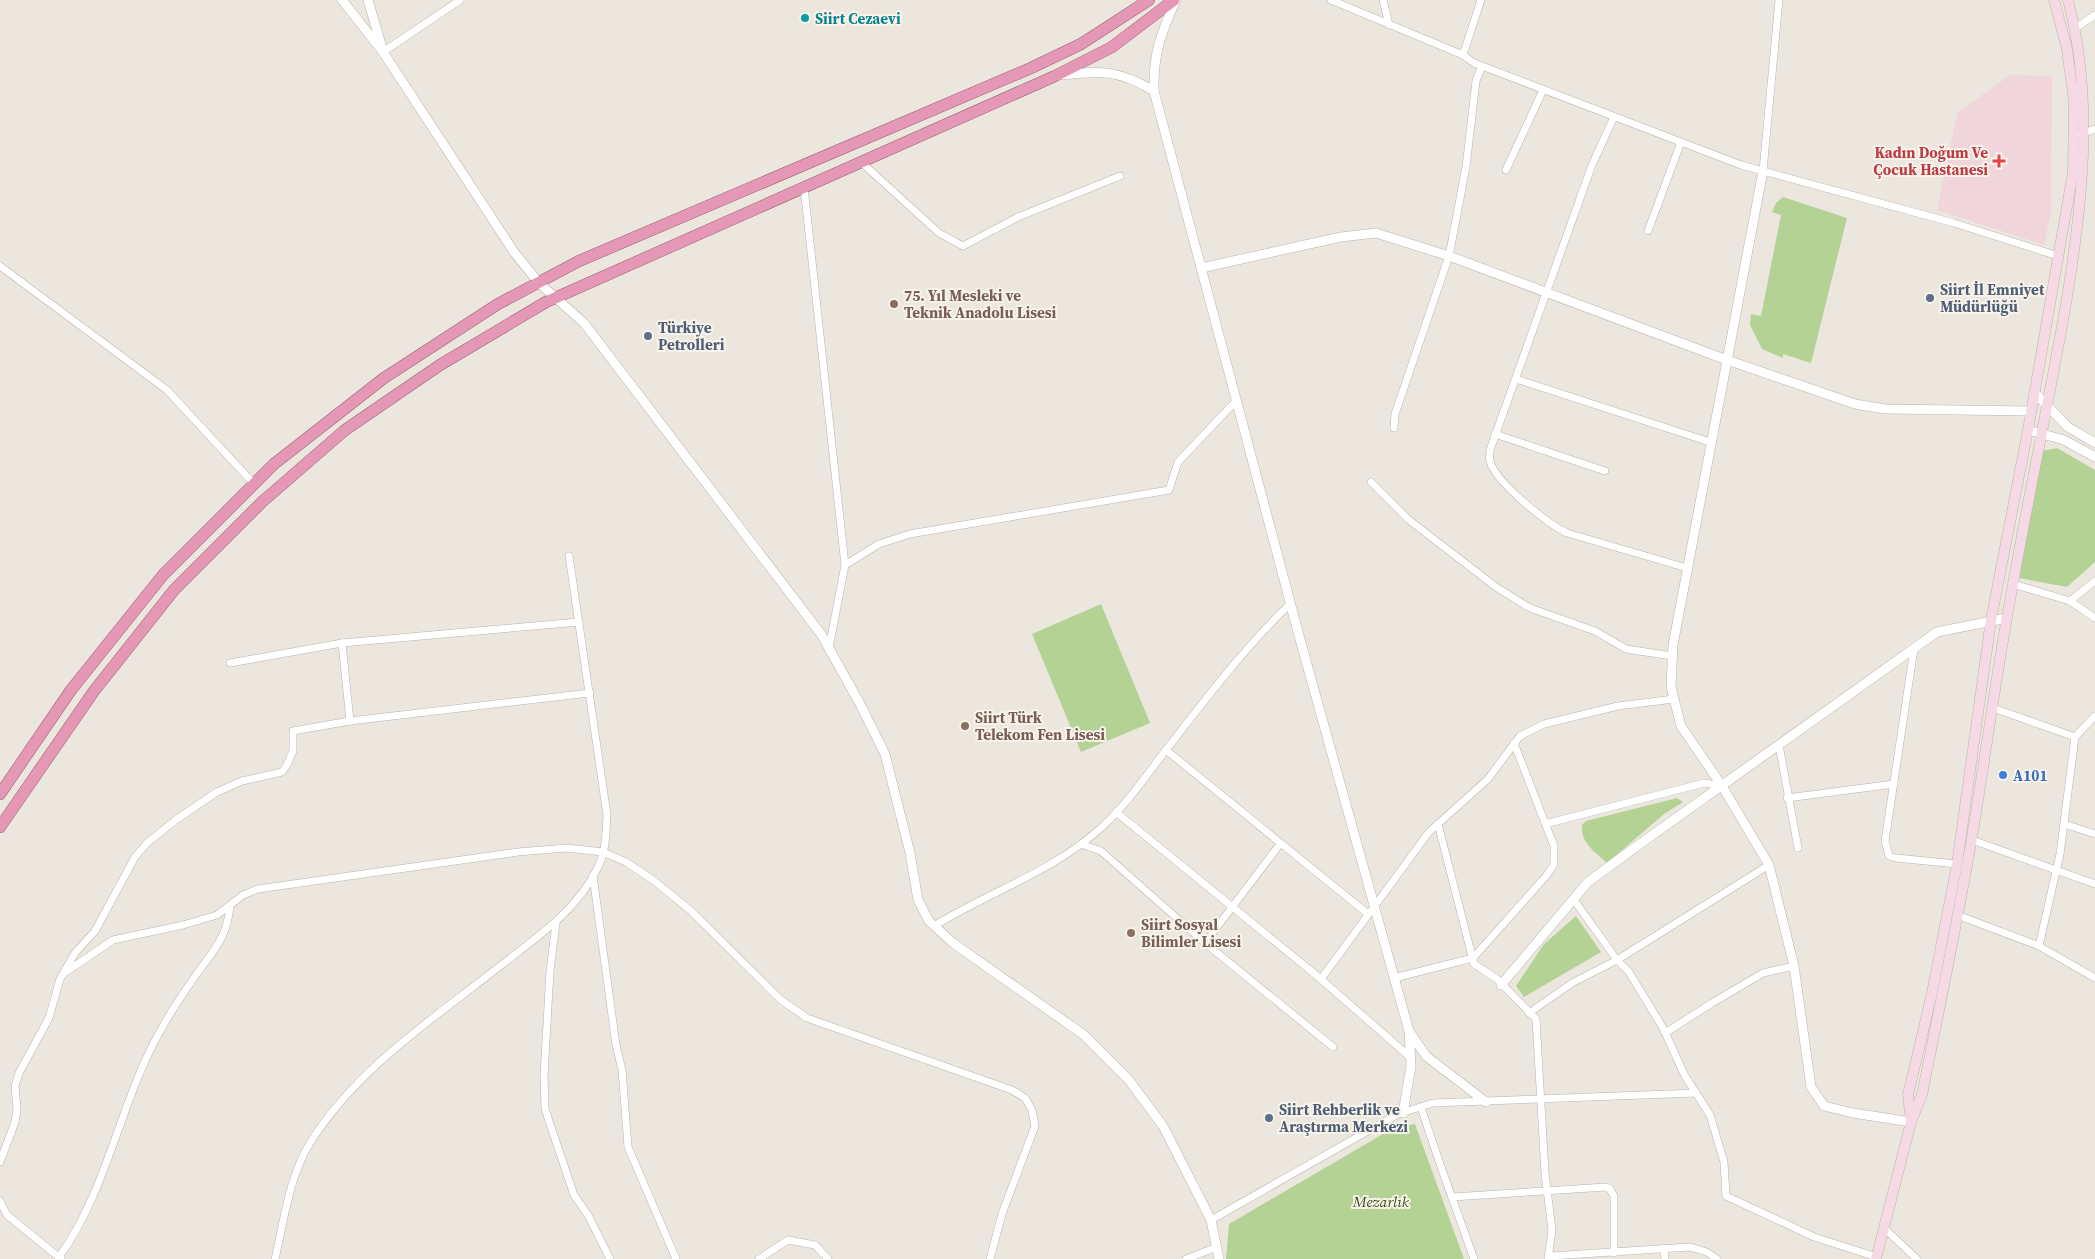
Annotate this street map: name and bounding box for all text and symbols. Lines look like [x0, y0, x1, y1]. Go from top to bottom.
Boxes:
place label: Siirt Cezaevi [815, 8, 901, 29]
marker: Siirt Cezaevi [799, 12, 811, 24]
place label: Kadın Doğum Ve Çocuk Hastanesi [1873, 142, 1988, 180]
marker: Kadın Doğum Ve Çocuk Hastanesi [1992, 154, 2006, 168]
place label: Siirt İl Emniyet Müdürlüğü [1940, 279, 2045, 317]
place label: 75. Yıl Mesleki ve Teknik Anadolu Lisesi [904, 285, 1057, 323]
marker: Siirt İl Emniyet Müdürlüğü [1924, 292, 1936, 304]
marker: 75. Yıl Mesleki ve Teknik Anadolu Lisesi [888, 298, 900, 310]
place label: Türkiye Petrolleri [658, 317, 725, 355]
marker: Türkiye Petrolleri [642, 330, 654, 342]
place label: Siirt Türk Telekom Fen Lisesi [975, 707, 1105, 745]
marker: Siirt Türk Telekom Fen Lisesi [959, 720, 971, 732]
place label: A101 [2013, 765, 2048, 786]
marker: A101 [1997, 769, 2009, 781]
place label: Siirt Sosyal Bilimler Lisesi [1141, 914, 1241, 952]
marker: Siirt Sosyal Bilimler Lisesi [1125, 927, 1137, 939]
place label: Siirt Rehberlik ve Araştırma Merkezi [1279, 1099, 1408, 1137]
marker: Siirt Rehberlik ve Araştırma Merkezi [1263, 1112, 1275, 1124]
park label: Mezarlık [1352, 1191, 1410, 1212]

